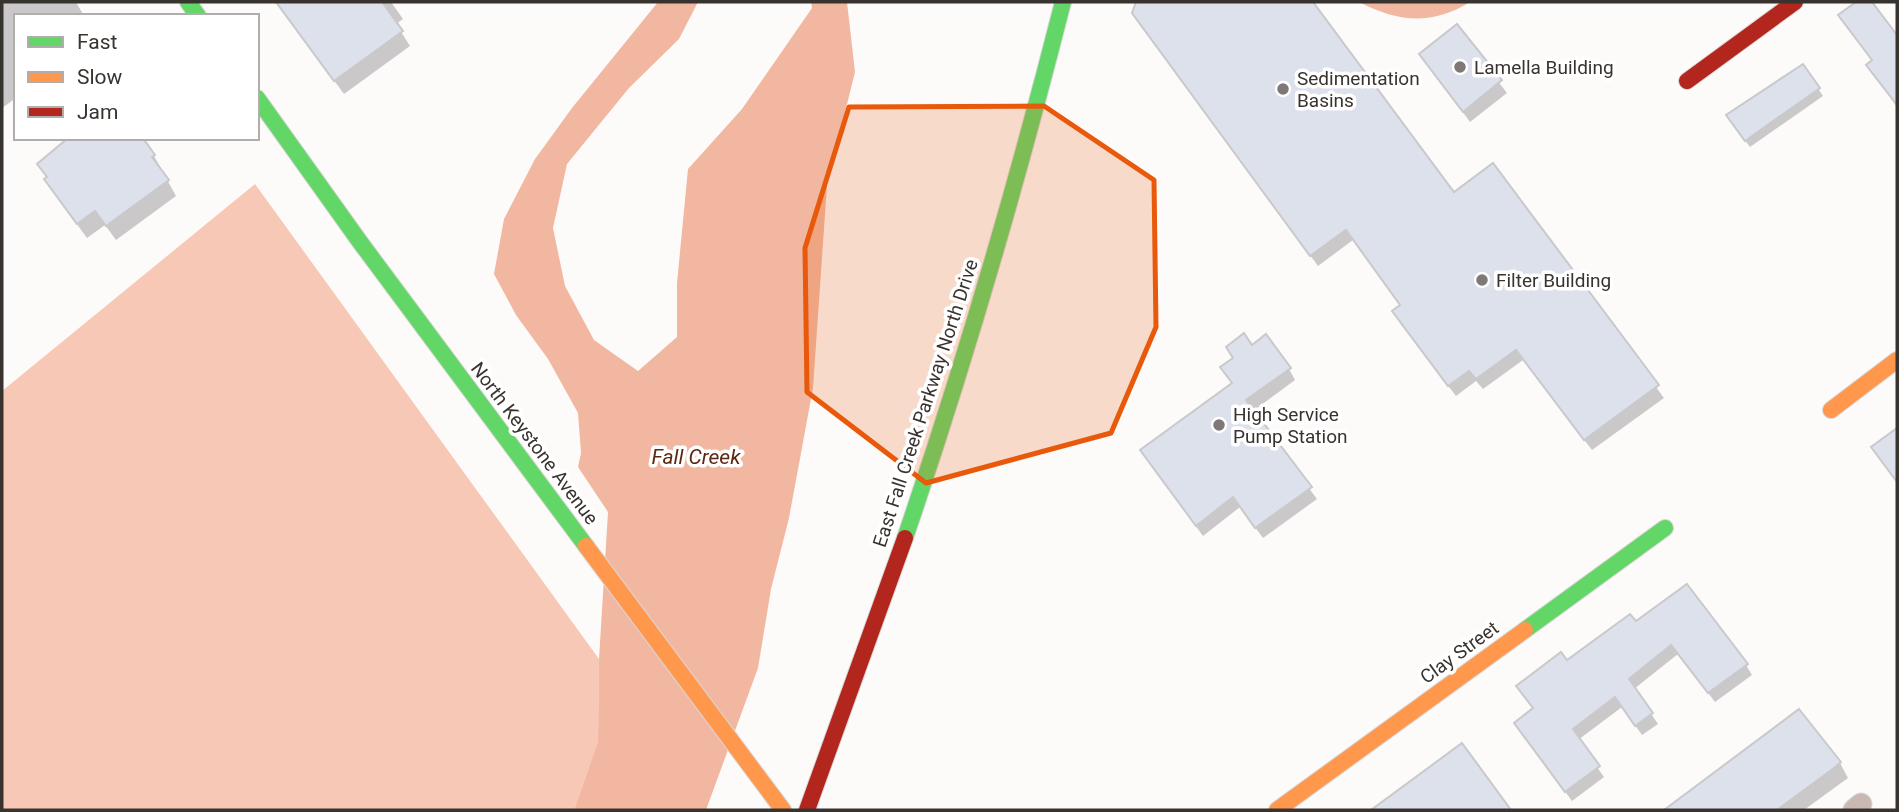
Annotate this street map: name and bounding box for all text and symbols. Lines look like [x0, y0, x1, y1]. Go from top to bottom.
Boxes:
legend [14, 14, 259, 140]
text: Fast [77, 30, 118, 54]
place label: Lamella Building [1474, 56, 1614, 79]
marker: Lamella Building [1452, 59, 1468, 75]
text: Slow [77, 65, 123, 89]
place label: Sedimentation Basins [1297, 67, 1420, 112]
marker: Sedimentation Basins [1275, 81, 1291, 97]
text: Jam [77, 100, 118, 124]
street label: East Fall Creek Parkway North Drive [868, 256, 983, 550]
place label: Filter Building [1496, 269, 1611, 292]
marker: Filter Building [1474, 272, 1490, 288]
street label: North Keystone Avenue [466, 358, 603, 529]
place label: High Service Pump Station [1233, 403, 1348, 448]
marker: High Service Pump Station [1211, 417, 1227, 433]
water label: Fall Creek [652, 445, 741, 469]
street label: Clay Street [1416, 616, 1503, 688]

